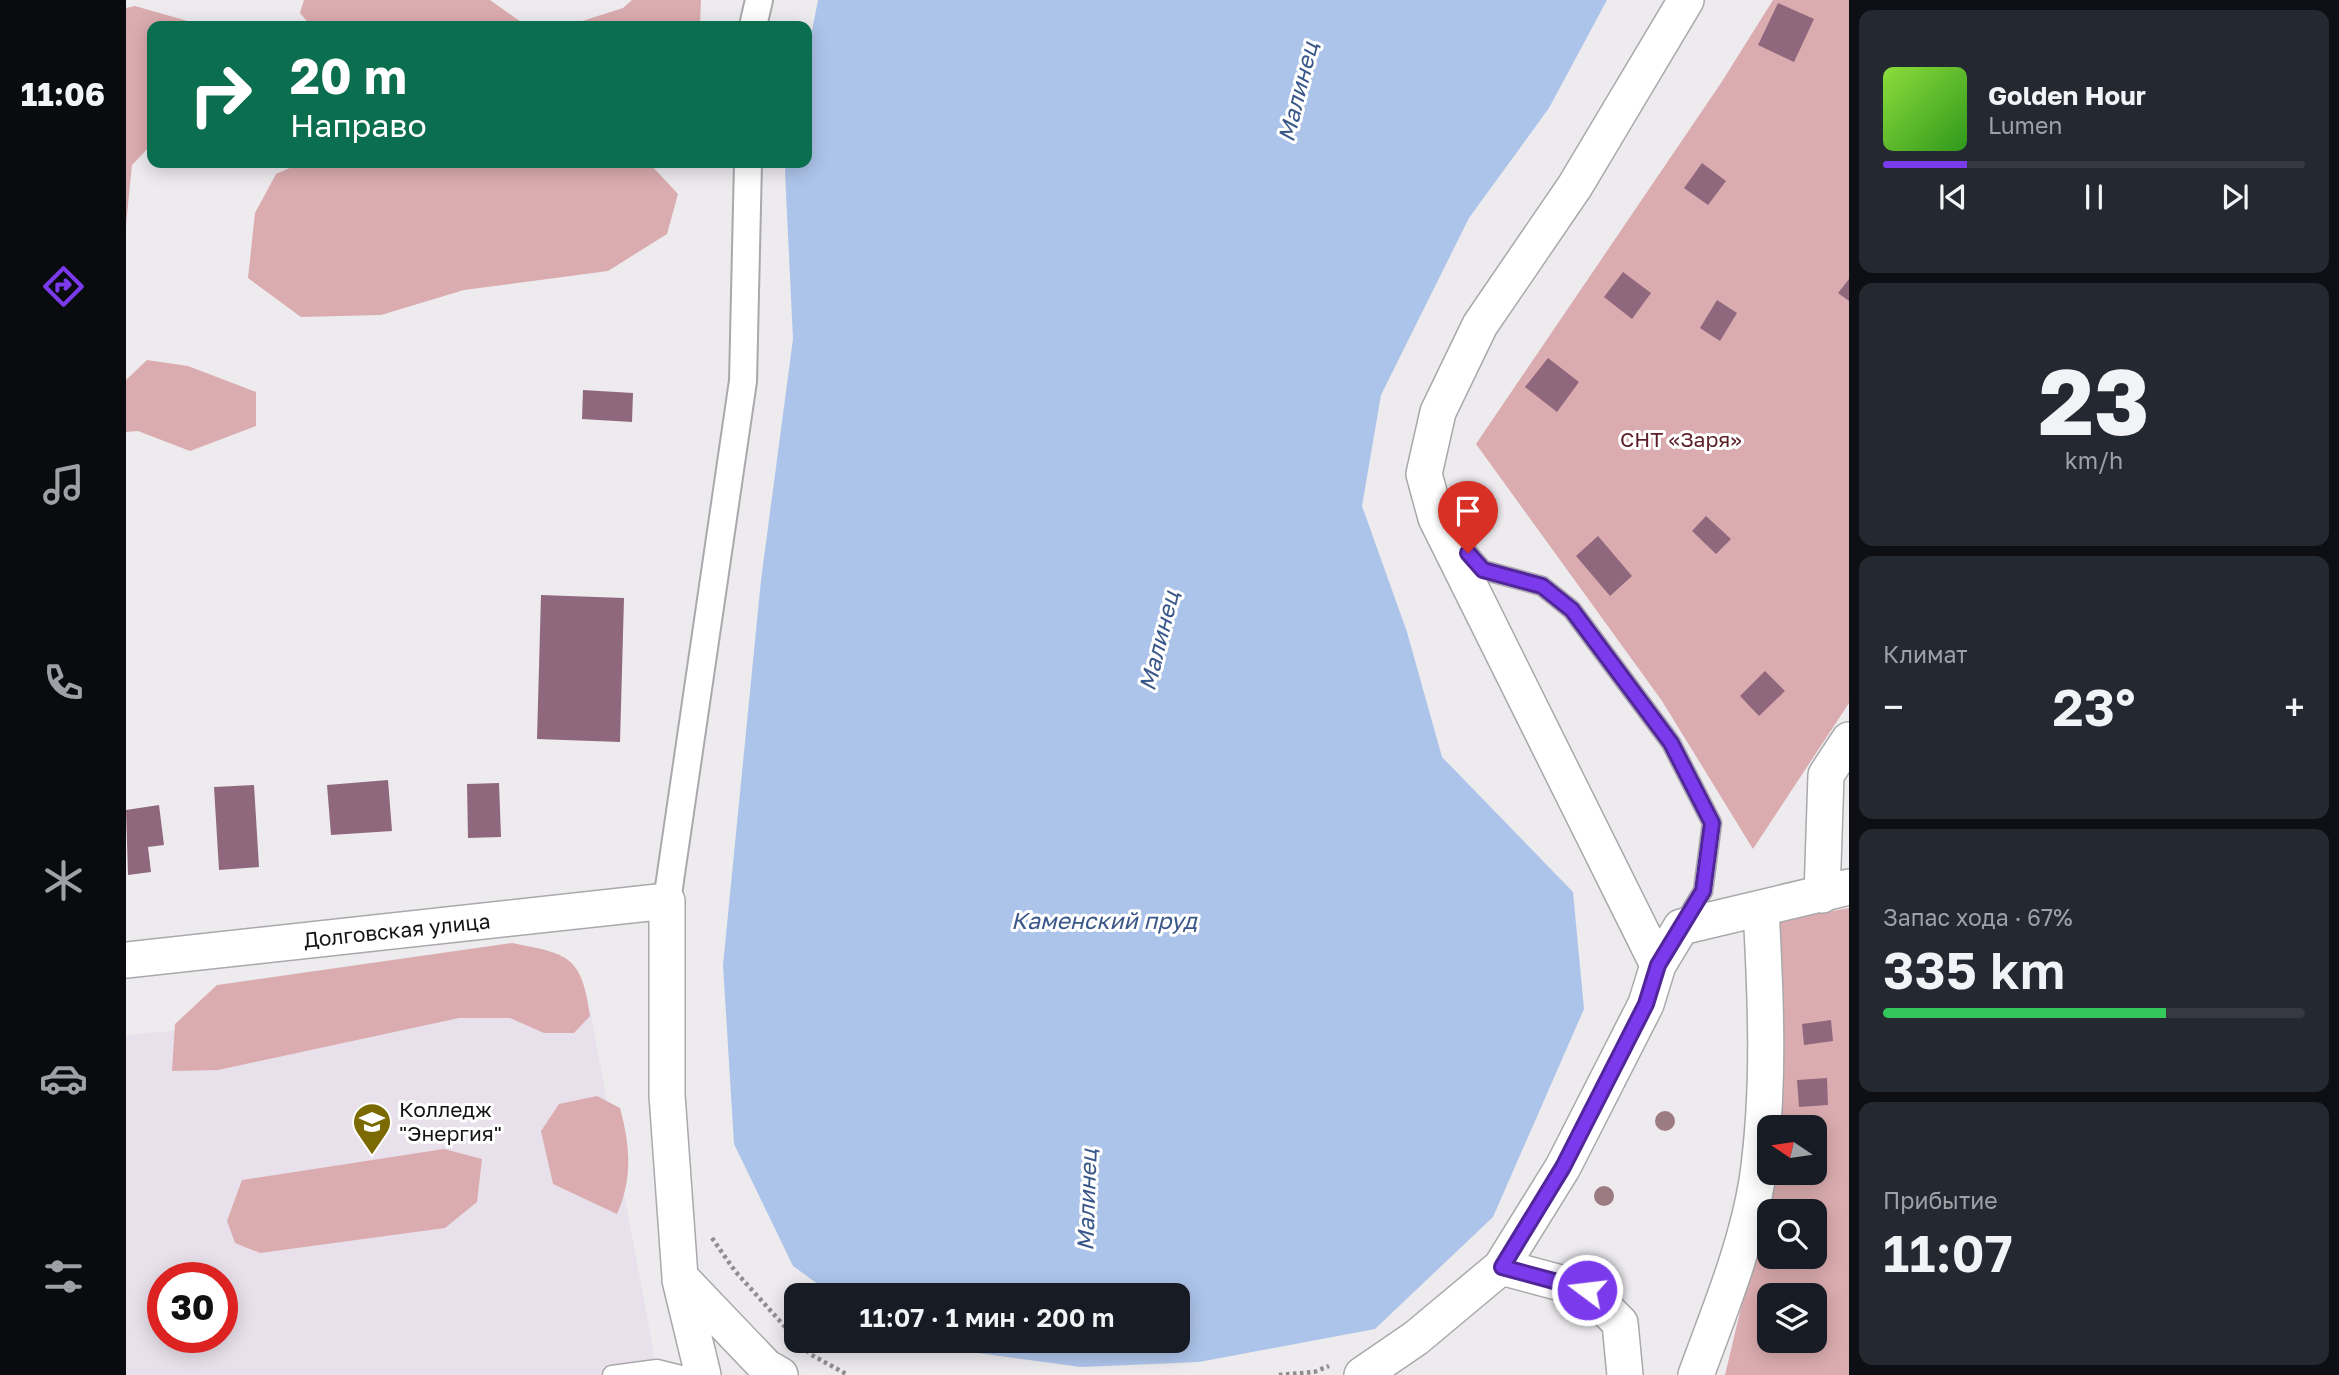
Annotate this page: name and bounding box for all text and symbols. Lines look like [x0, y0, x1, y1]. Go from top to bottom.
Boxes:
water label: Малинец [1271, 38, 1323, 145]
text: 20 m [290, 46, 407, 105]
icon: right [175, 49, 266, 140]
text: 11:06 [21, 75, 105, 113]
text: Golden Hour [1988, 80, 2146, 111]
text: Направо [290, 106, 427, 144]
text: Lumen [1988, 111, 2062, 139]
icon: previous [1934, 178, 1972, 216]
icon: pause [2075, 178, 2113, 216]
icon: next [2216, 178, 2254, 216]
icon: directions [39, 262, 88, 311]
text: 23 [2038, 346, 2150, 455]
park label: СНТ «Заря» [1620, 426, 1742, 452]
text: km/h [2065, 446, 2123, 474]
icon: music [39, 460, 88, 509]
pin [1438, 481, 1498, 553]
icon: arrive [1449, 492, 1487, 530]
water label: Малинец [1132, 587, 1184, 694]
text: Климат [1883, 640, 1968, 668]
icon: phone [39, 658, 88, 707]
text: 23° [2053, 675, 2135, 737]
text: − [1883, 684, 1904, 729]
text: + [2284, 684, 2305, 729]
icon: climate [39, 856, 88, 905]
text: Запас хода · 67% [1883, 903, 2073, 931]
water label: Каменский пруд [1011, 906, 1198, 934]
street label: Долговская улица [302, 907, 492, 953]
text: 335 km [1883, 938, 2065, 1000]
icon: car [39, 1054, 88, 1103]
place label: Колледж "Энергия" [399, 1096, 502, 1146]
school or university icon: Колледж "Энергия" [351, 1101, 393, 1156]
north arrow [1757, 1115, 1827, 1185]
map controls [1757, 1115, 1827, 1353]
water label: Малинец [1070, 1148, 1102, 1251]
text: Прибытие [1883, 1186, 1998, 1214]
button: search [1757, 1199, 1827, 1269]
text: 11:07 [1883, 1221, 2013, 1283]
icon: filters [39, 1252, 88, 1301]
position arrow [1550, 1253, 1624, 1327]
speed limit sign: 30 [147, 1262, 238, 1353]
button: layers [1757, 1283, 1827, 1353]
text: 11:07 · 1 мин · 200 m [859, 1302, 1115, 1333]

